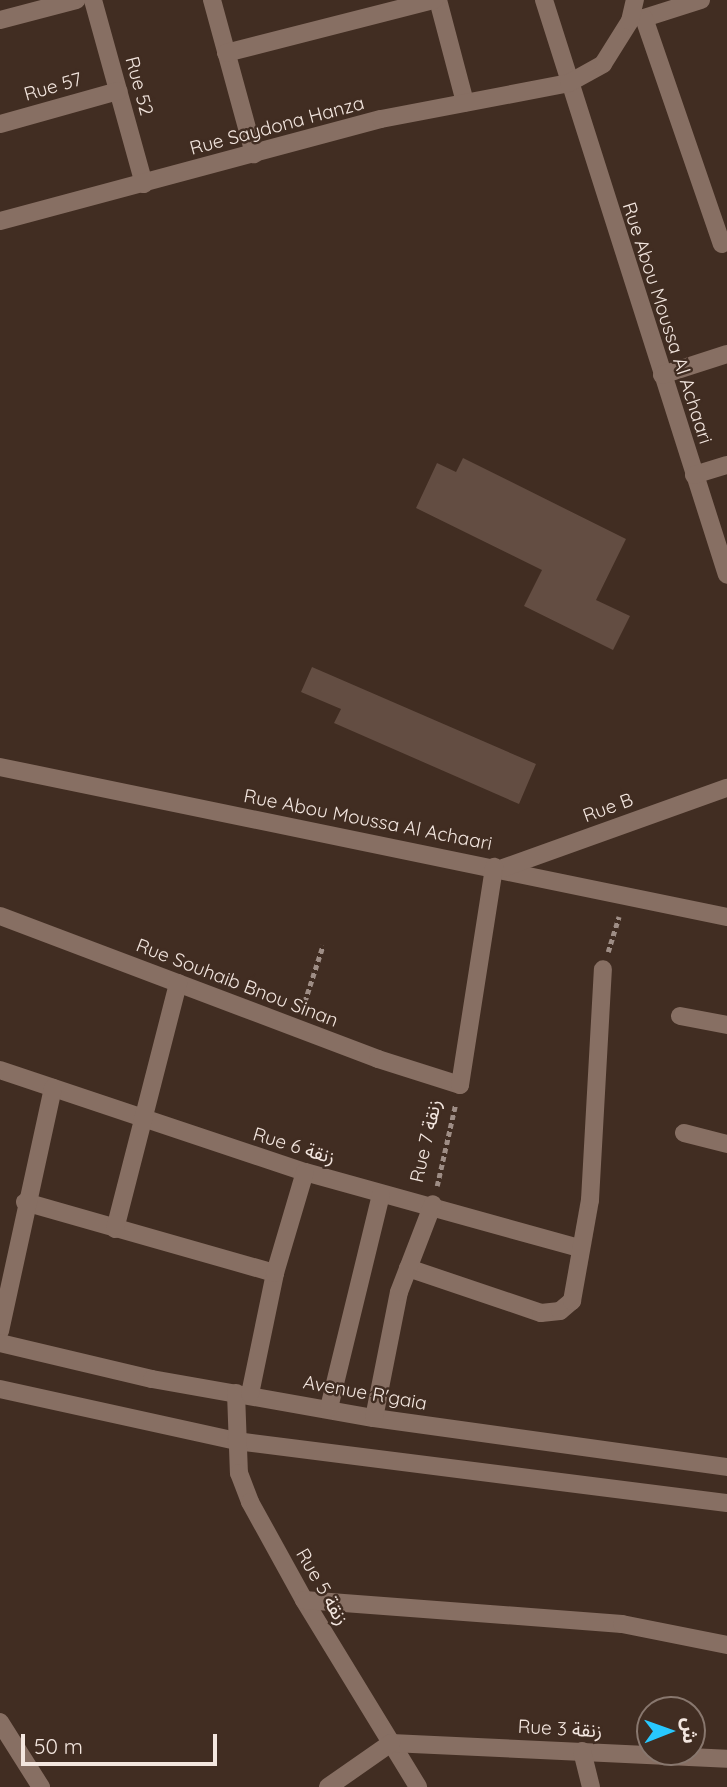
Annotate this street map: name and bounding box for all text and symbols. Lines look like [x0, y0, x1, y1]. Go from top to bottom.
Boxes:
street label: Rue 52 [120, 54, 158, 118]
street label: Rue 57 [21, 68, 85, 106]
street label: Rue Saydona Hanza [187, 92, 367, 160]
street label: Rue Abou Moussa Al Achaari [617, 199, 717, 447]
street label: Rue Abou Moussa Al Achaari [242, 785, 494, 855]
street label: Rue B [580, 788, 636, 828]
street label: Rue Souhaib Bnou Sinan [133, 934, 341, 1032]
street label: Rue 7 زنقة [405, 1097, 447, 1185]
street label: Rue 6 زنقة [250, 1123, 338, 1169]
street label: Avenue R'gaia [301, 1371, 429, 1415]
street label: Rue 5 زنقة [291, 1545, 353, 1629]
north arrow [636, 1696, 706, 1766]
street label: Rue 3 زنقة [517, 1715, 603, 1743]
text: ش [678, 1717, 702, 1744]
scale bar [24, 1720, 220, 1764]
text: 50 m [34, 1733, 83, 1759]

